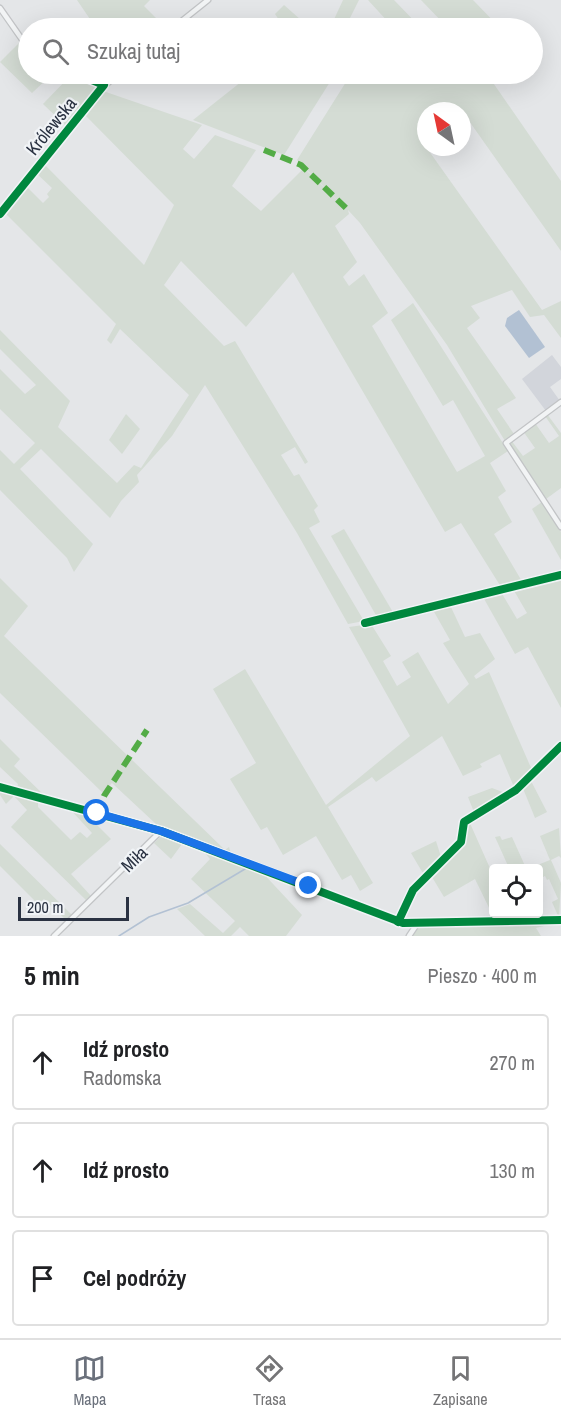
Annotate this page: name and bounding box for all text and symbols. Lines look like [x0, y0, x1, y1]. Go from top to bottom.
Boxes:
search box [18, 18, 543, 84]
icon: search [39, 35, 72, 68]
text: Szukaj tutaj [87, 36, 180, 66]
street label: Królewska [20, 92, 82, 160]
north arrow [417, 102, 471, 156]
route start [83, 799, 109, 825]
street label: Miła [115, 840, 153, 878]
map controls [489, 864, 543, 918]
button: locate [489, 864, 543, 918]
route end [295, 872, 321, 898]
scale bar [18, 894, 129, 922]
text: 200 m [27, 896, 63, 918]
text: 5 min [24, 958, 80, 993]
text: Pieszo · 400 m [428, 962, 537, 989]
text: Idź prosto [83, 1034, 169, 1064]
icon: ahead [26, 1046, 59, 1079]
text: 270 m [489, 1049, 535, 1076]
text: Radomska [83, 1064, 161, 1091]
icon: ahead [26, 1154, 59, 1187]
text: Idź prosto [83, 1155, 169, 1185]
text: 130 m [489, 1157, 535, 1184]
icon: arrive [26, 1262, 59, 1295]
text: Cel podróży [83, 1263, 186, 1293]
tab: Mapa [73, 1352, 106, 1410]
tab: Trasa [253, 1352, 286, 1410]
tab: Zapisane [433, 1352, 488, 1410]

